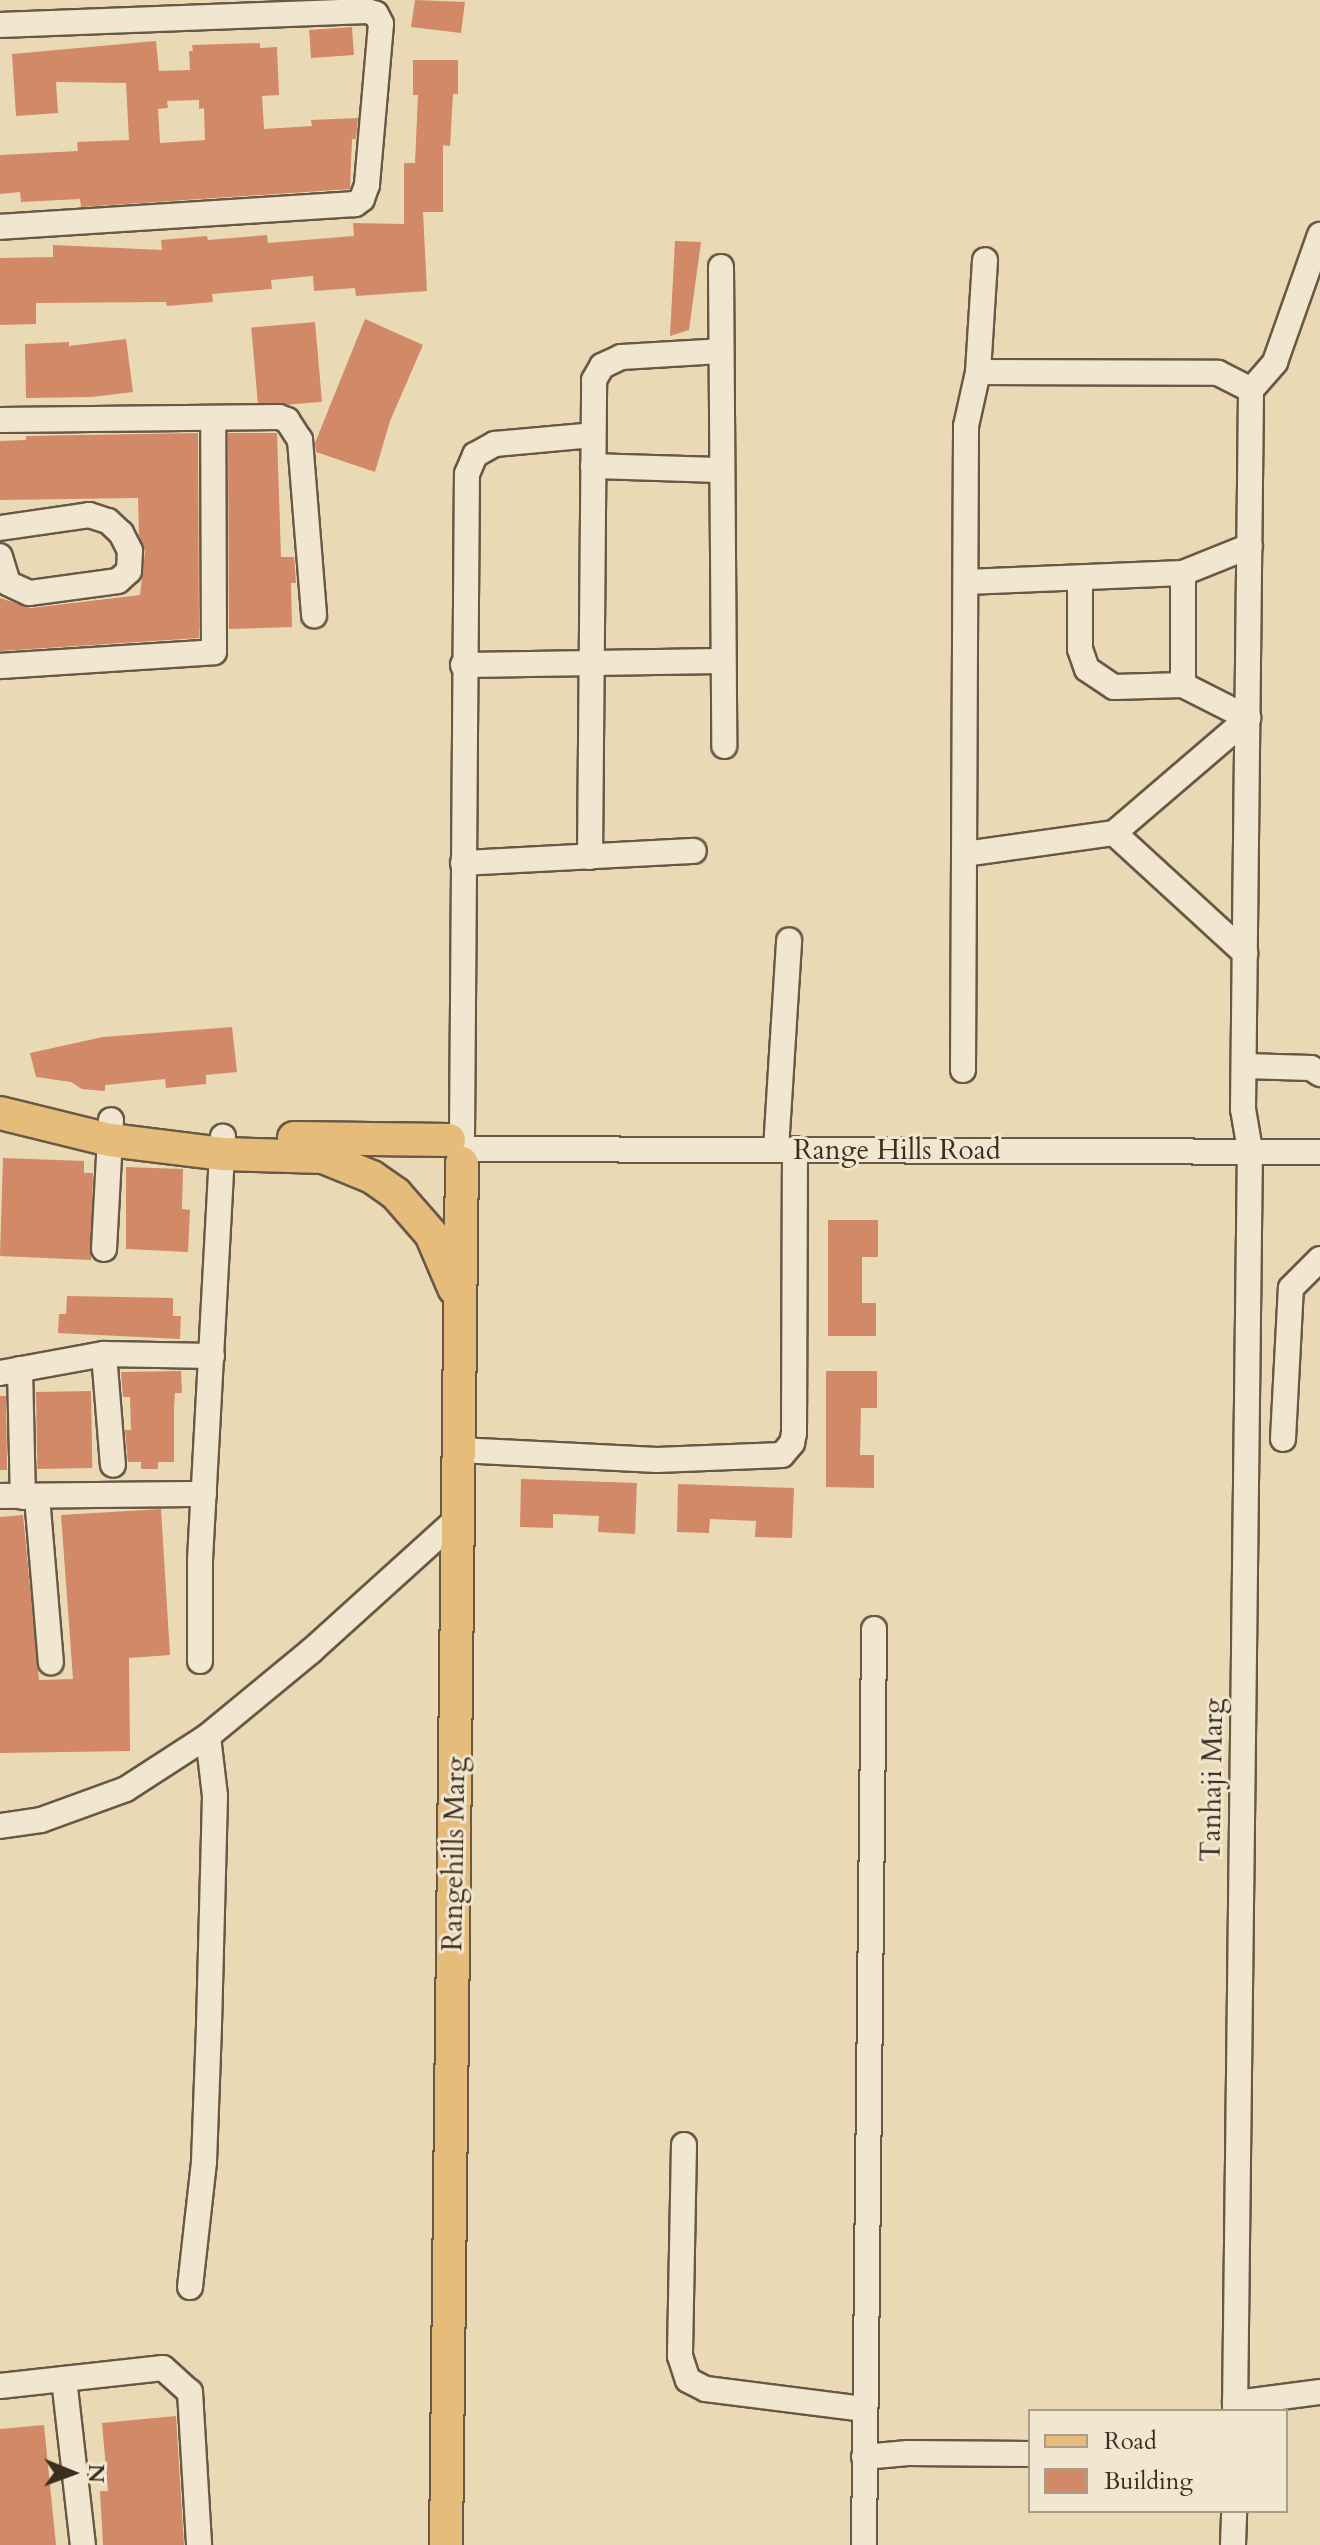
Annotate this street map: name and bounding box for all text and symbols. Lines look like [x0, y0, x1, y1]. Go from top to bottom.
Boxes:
street label: Range Hills Road [793, 1133, 1001, 1167]
street label: Tanhaji Marg [1194, 1698, 1230, 1862]
street label: Rangehills Marg [436, 1756, 472, 1952]
legend [1028, 2409, 1288, 2513]
text: Road [1104, 2425, 1157, 2458]
north arrow [32, 2433, 112, 2513]
text: N [81, 2464, 111, 2483]
text: Building [1104, 2465, 1193, 2498]

